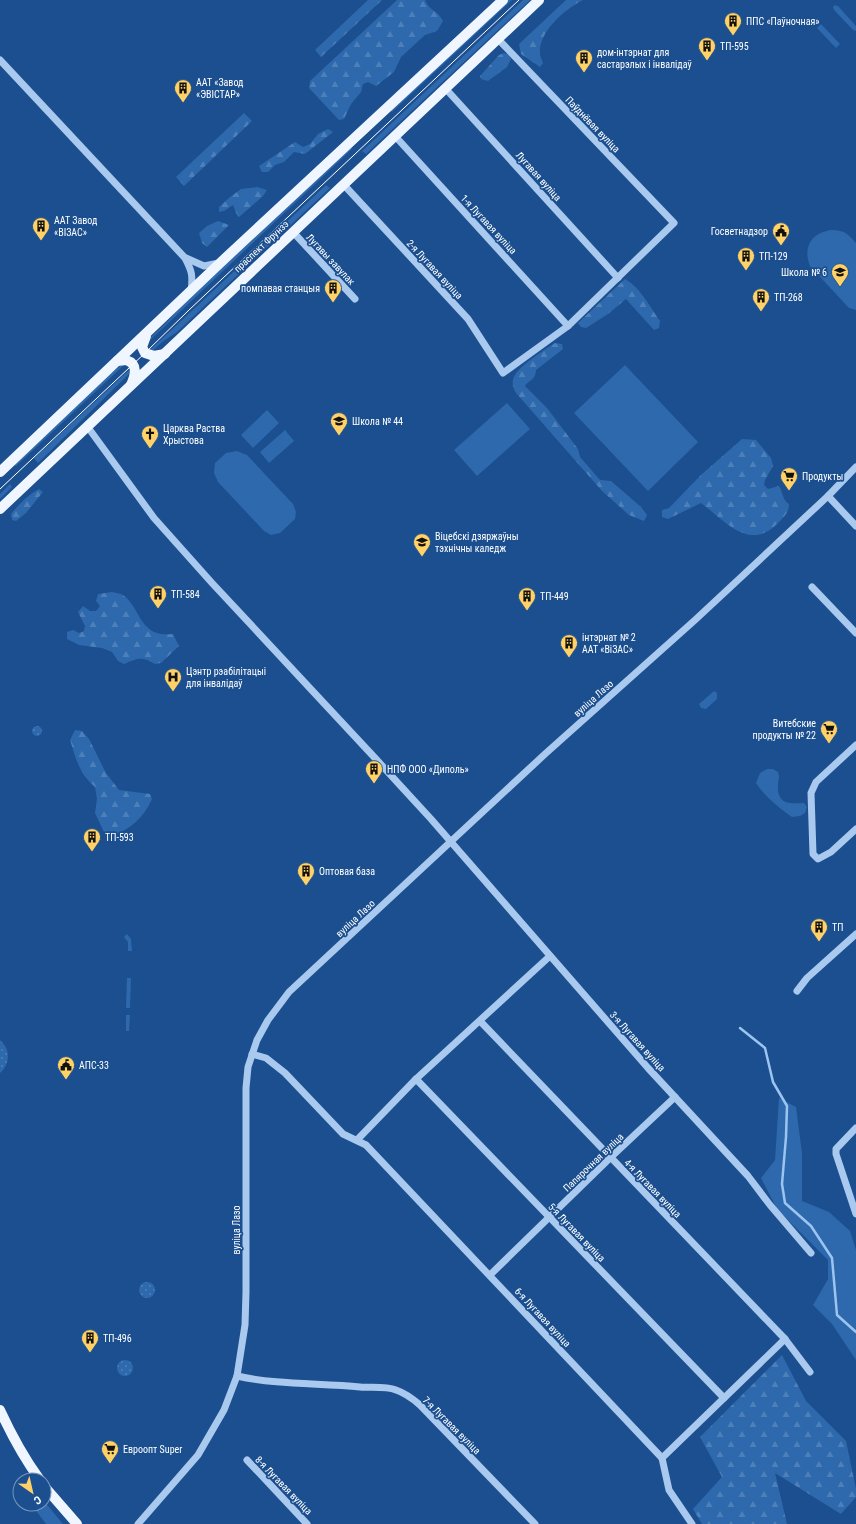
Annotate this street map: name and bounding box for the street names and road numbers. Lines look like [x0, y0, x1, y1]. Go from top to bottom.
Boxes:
street label: Паўднёвая вуліца [563, 94, 622, 155]
street label: Лугавая вуліца [514, 150, 564, 203]
street label: 1-я Лугавая вуліца [458, 193, 519, 256]
street label: праспект Фрунзэ [231, 217, 291, 274]
street label: Лугавы завулак [304, 232, 357, 287]
street label: 2-я Лугавая вуліца [404, 238, 465, 301]
street label: вуліца Лазо [571, 678, 615, 719]
street label: вуліца Лазо [334, 898, 377, 939]
street label: 3-я Лугавая вуліца [608, 1009, 668, 1074]
street label: Папярочная вуліца [561, 1131, 626, 1194]
street label: 4-я Лугавая вуліца [622, 1157, 683, 1220]
street label: 5-я Лугавая вуліца [546, 1201, 607, 1264]
street label: вуліца Лазо [231, 1205, 242, 1255]
street label: 6-я Лугавая вуліца [512, 1286, 573, 1349]
street label: 7-я Лугавая вуліца [421, 1394, 483, 1457]
street label: 8-я Лугавая вуліца [253, 1454, 314, 1517]

